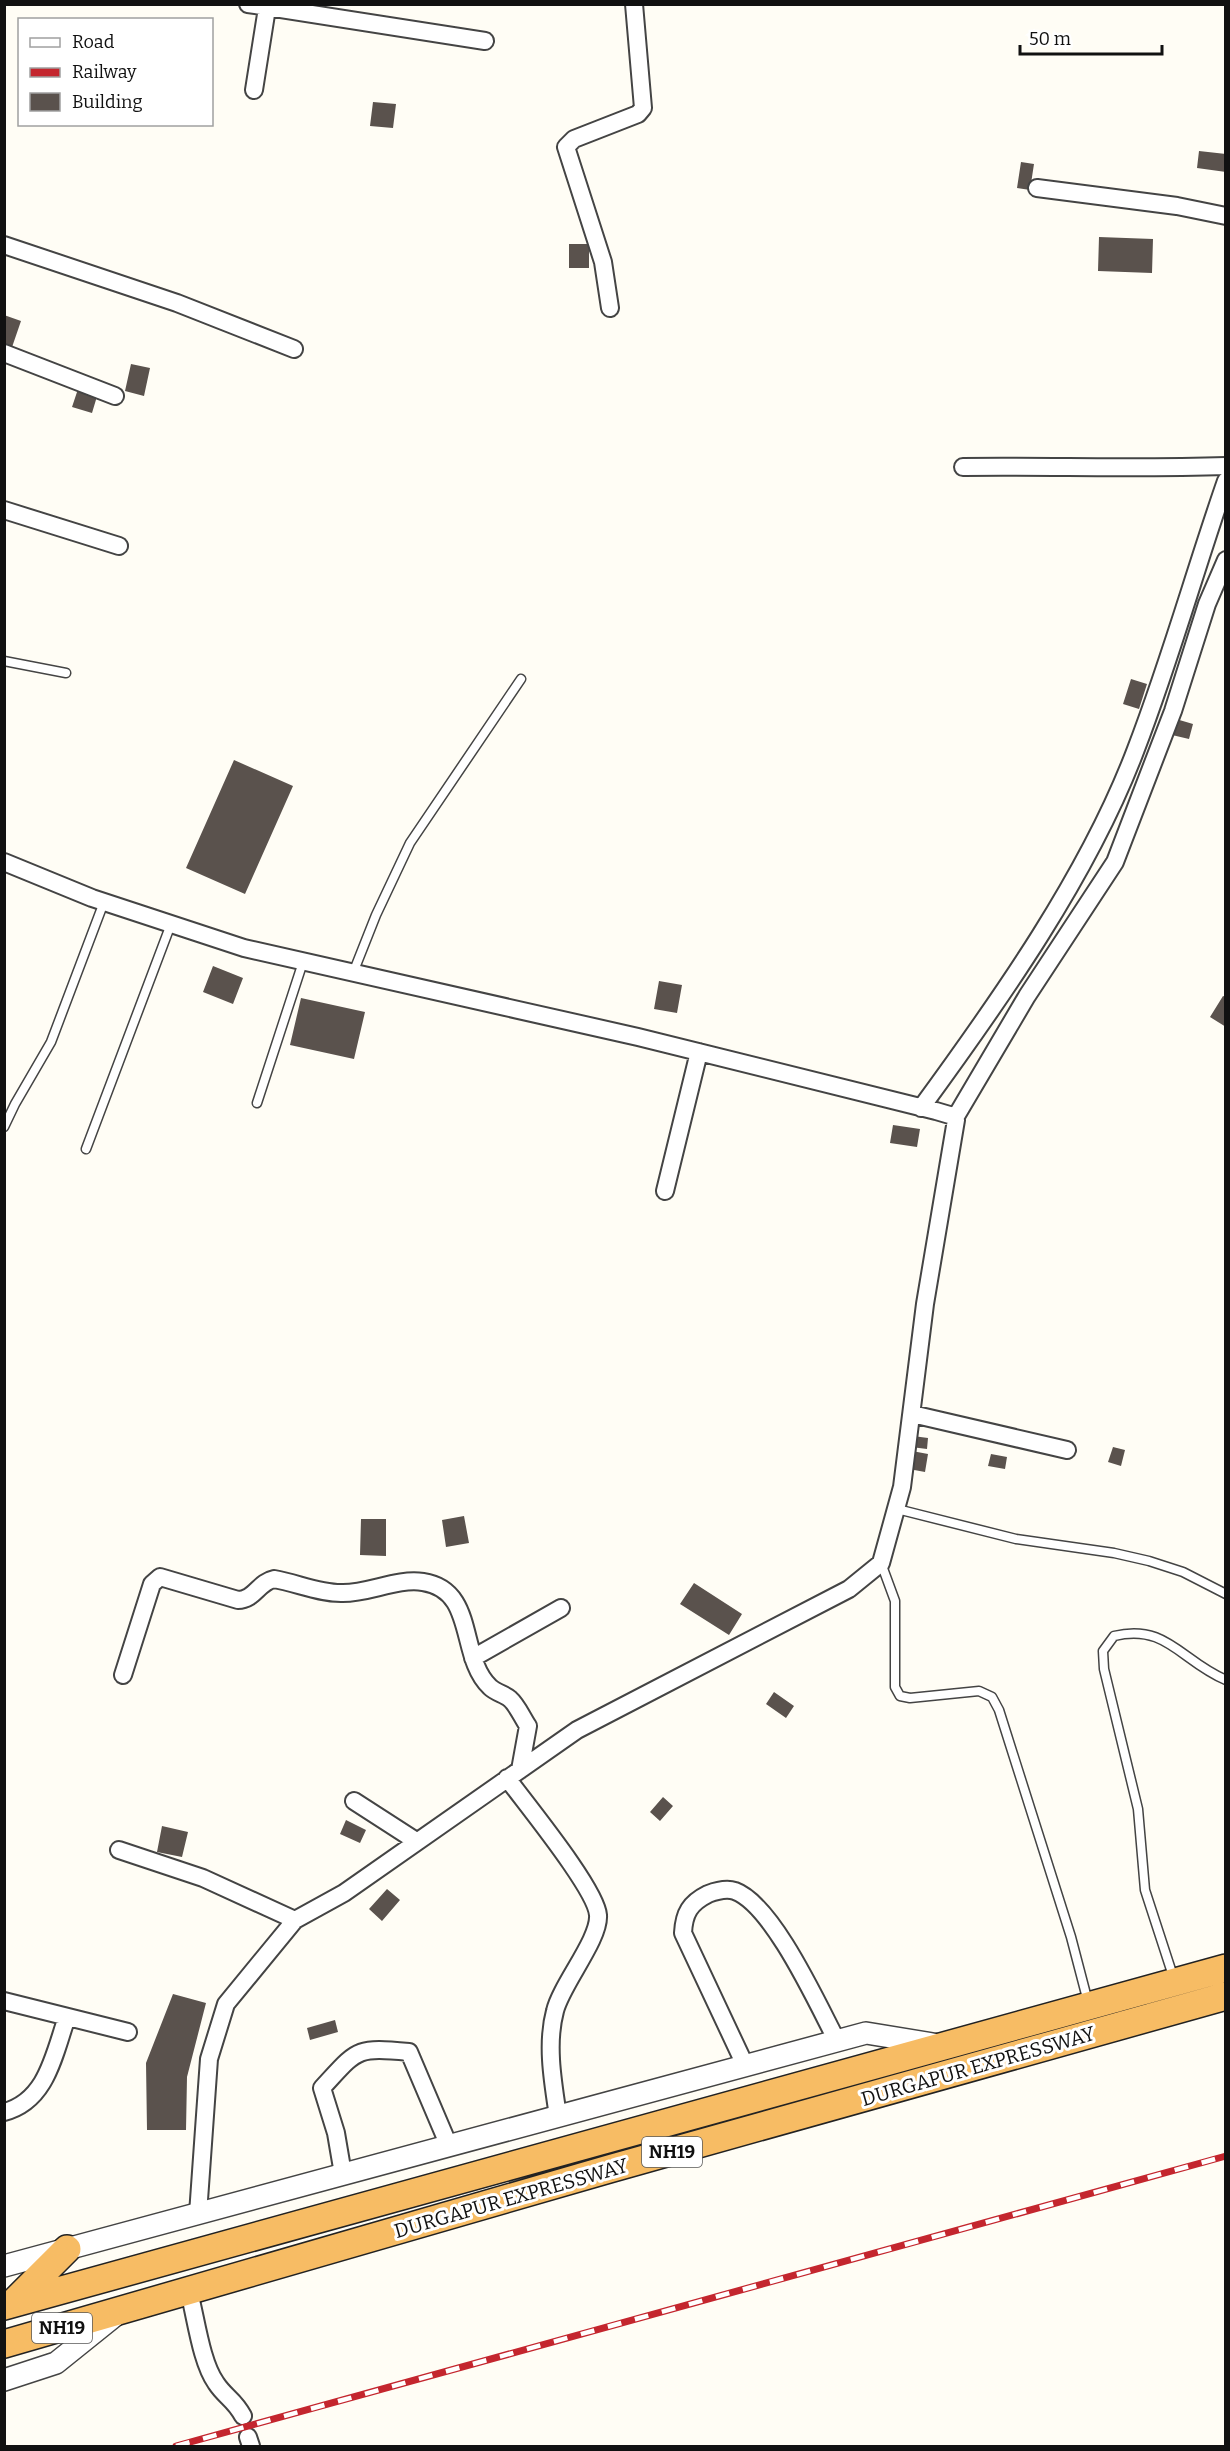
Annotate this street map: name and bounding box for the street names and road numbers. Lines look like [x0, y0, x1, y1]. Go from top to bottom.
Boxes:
street label: DURGAPUR EXPRESSWAY [858, 2021, 1098, 2111]
road number: NH19 [642, 2137, 702, 2167]
street label: DURGAPUR EXPRESSWAY [391, 2153, 631, 2243]
road number: NH19 [32, 2313, 92, 2343]

